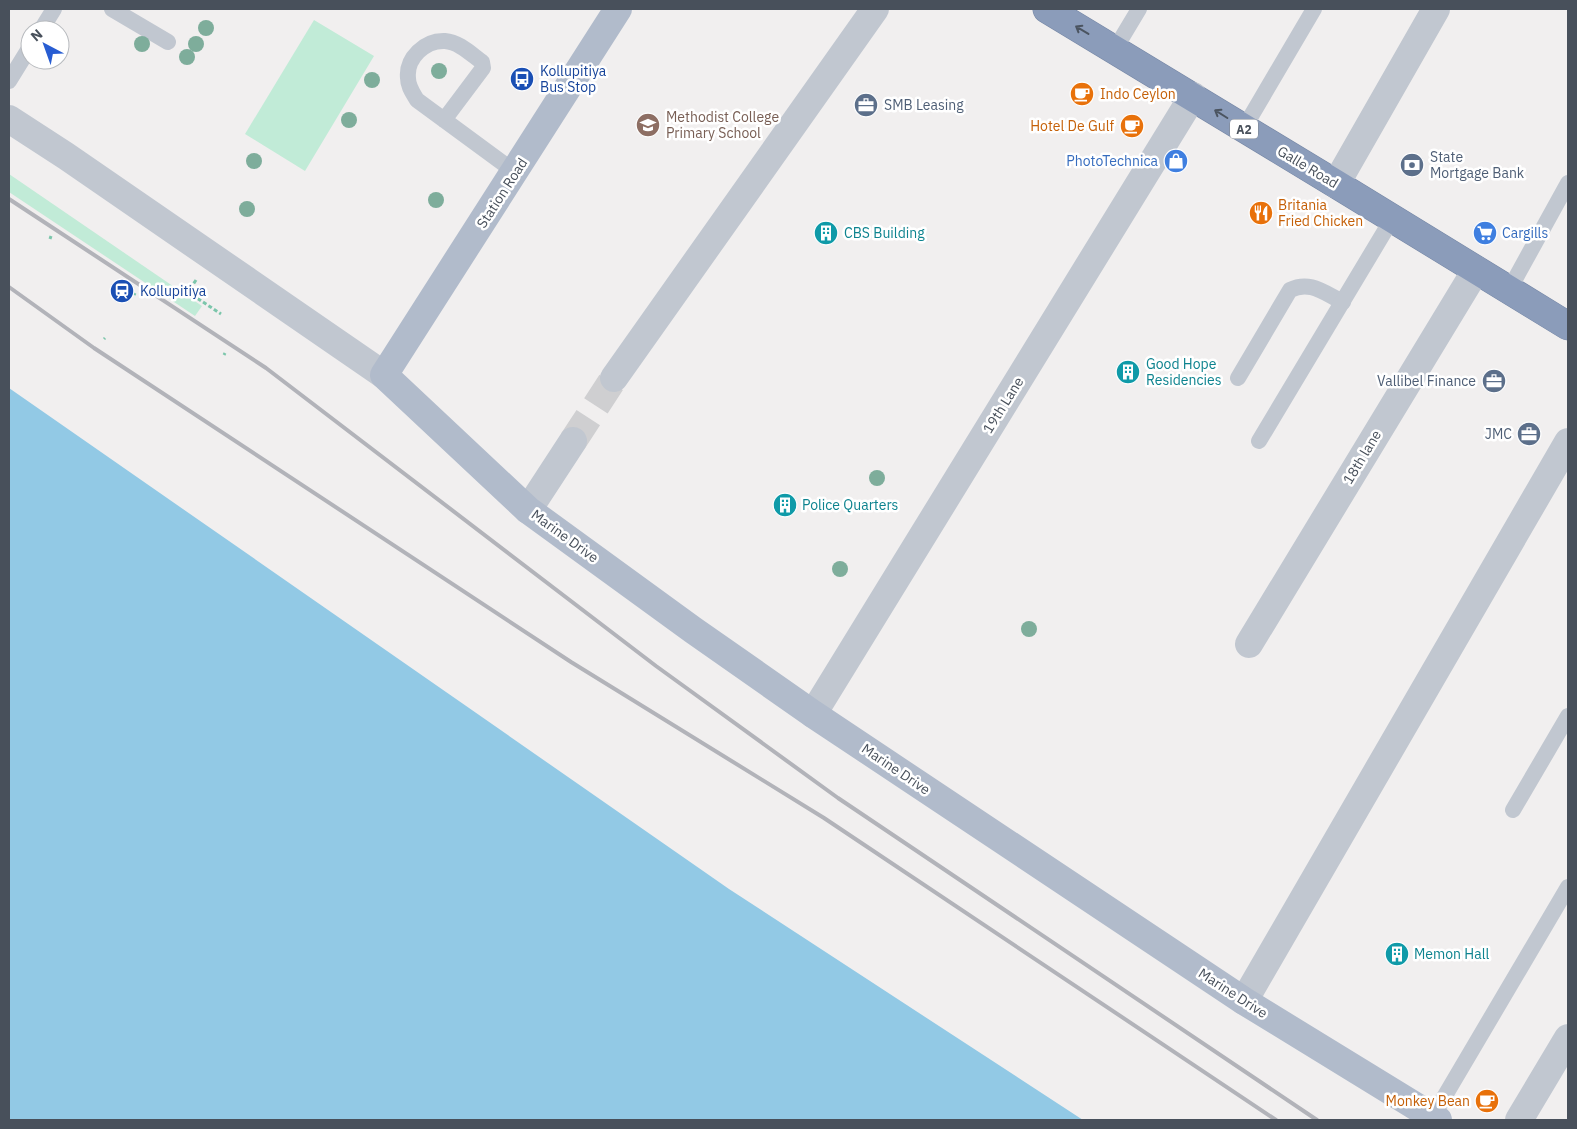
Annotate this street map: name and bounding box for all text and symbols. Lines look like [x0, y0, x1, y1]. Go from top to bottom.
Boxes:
north arrow [20, 20, 70, 70]
one-way arrow [1076, 24, 1090, 34]
text: N [27, 25, 46, 45]
place label: Kollupitiya Bus Stop [540, 62, 607, 96]
bus stop icon: Kollupitiya Bus Stop [509, 66, 535, 92]
cafe icon: Indo Ceylon [1069, 81, 1095, 107]
place label: Indo Ceylon [1100, 85, 1176, 103]
office icon: SMB Leasing [853, 92, 879, 118]
place label: SMB Leasing [884, 96, 964, 114]
place label: Methodist College Primary School [666, 108, 779, 142]
one-way arrow [1215, 108, 1229, 118]
school or university icon: Methodist College Primary School [635, 112, 661, 138]
cafe icon: Hotel De Gulf [1119, 113, 1145, 139]
place label: Hotel De Gulf [1030, 117, 1114, 135]
road number: A2 [1230, 120, 1258, 138]
street label: Galle Road [1274, 142, 1342, 192]
shop icon: PhotoTechnica [1163, 148, 1189, 174]
place label: State Mortgage Bank [1430, 148, 1525, 182]
place label: PhotoTechnica [1066, 152, 1159, 170]
bank icon: State Mortgage Bank [1399, 152, 1425, 178]
street label: Station Road [473, 154, 531, 232]
place label: Britania Fried Chicken [1278, 196, 1363, 230]
restaurant icon: Britania Fried Chicken [1248, 200, 1274, 226]
building icon: CBS Building [813, 220, 839, 246]
supermarket icon: Cargills [1472, 220, 1498, 246]
place label: CBS Building [844, 224, 925, 242]
place label: Cargills [1502, 224, 1548, 242]
station icon: Kollupitiya [109, 278, 135, 304]
place label: Kollupitiya [140, 282, 207, 300]
place label: Good Hope Residencies [1146, 355, 1222, 389]
building icon: Good Hope Residencies [1115, 359, 1141, 385]
office icon: Vallibel Finance [1481, 368, 1507, 394]
place label: Vallibel Finance [1377, 372, 1476, 390]
street label: 19th Lane [979, 373, 1028, 437]
office icon: JMC [1516, 421, 1542, 447]
place label: JMC [1485, 425, 1512, 443]
street label: 18th lane [1339, 426, 1385, 487]
building icon: Police Quarters [772, 492, 798, 518]
place label: Police Quarters [802, 496, 899, 514]
street label: Marine Drive [528, 506, 602, 567]
street label: Marine Drive [858, 739, 934, 799]
building icon: Memon Hall [1384, 941, 1410, 967]
place label: Memon Hall [1414, 945, 1489, 963]
street label: Marine Drive [1195, 964, 1271, 1022]
cafe icon: Monkey Bean [1474, 1088, 1500, 1114]
place label: Monkey Bean [1386, 1092, 1470, 1110]

